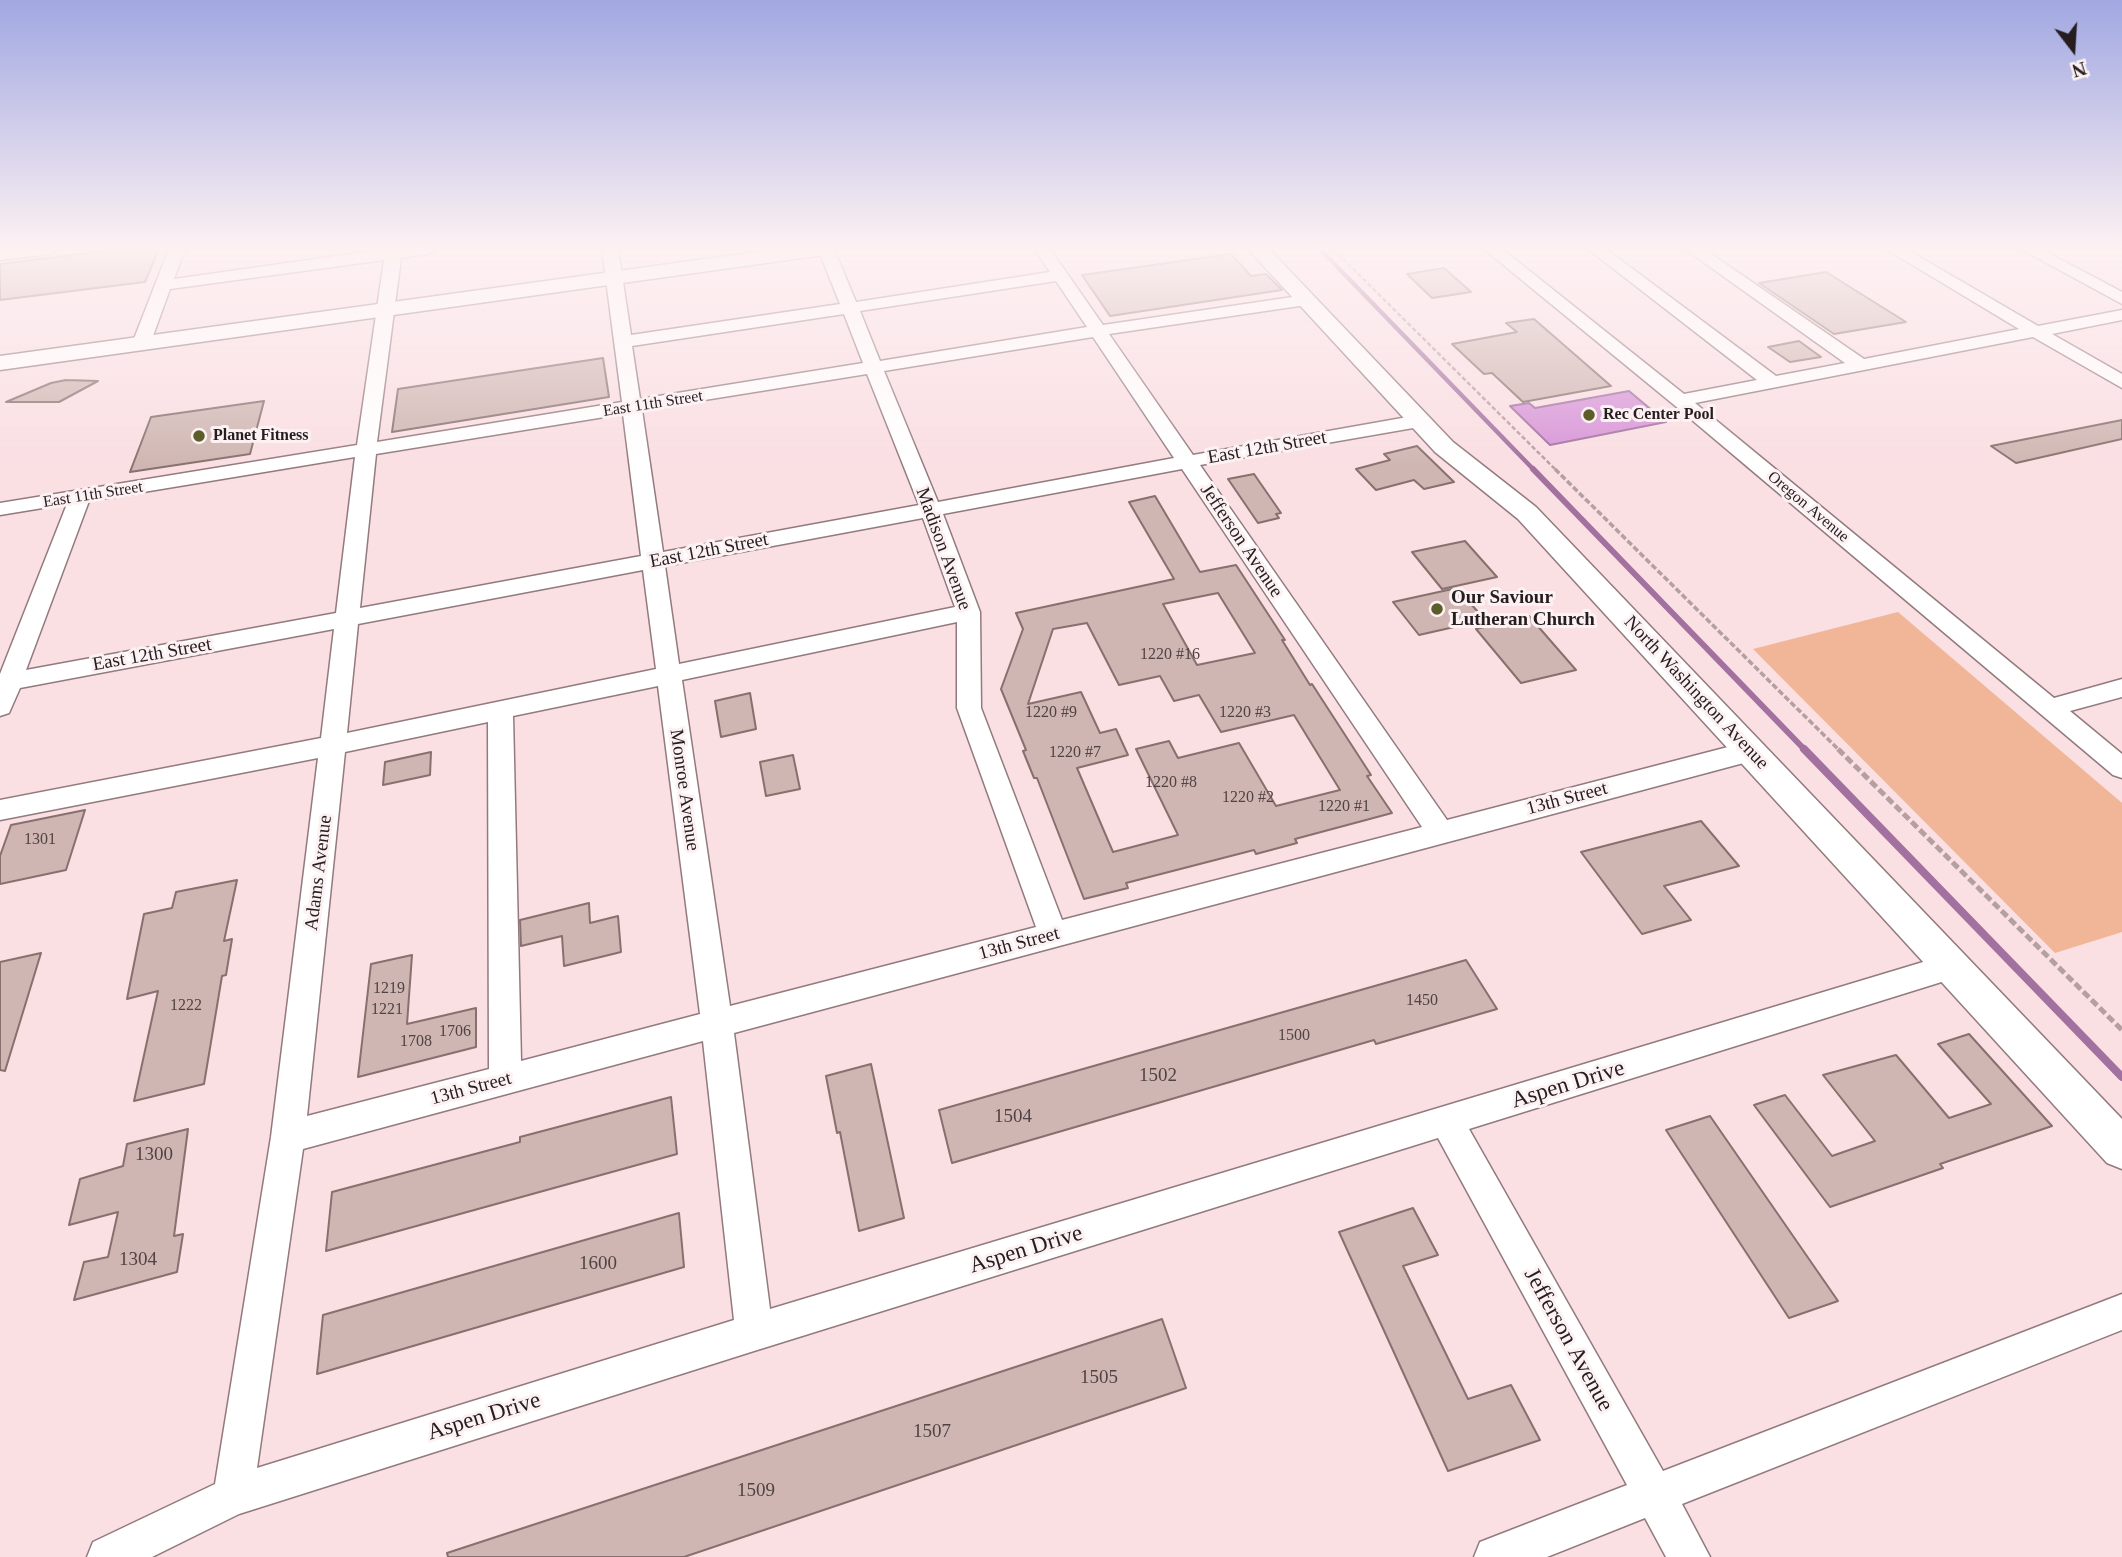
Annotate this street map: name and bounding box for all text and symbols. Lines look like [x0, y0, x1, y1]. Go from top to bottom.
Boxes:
north arrow [2038, 14, 2108, 84]
text: N [2070, 58, 2089, 82]
street label: East 11th Street [602, 387, 704, 421]
place label: Rec Center Pool [1603, 405, 1714, 425]
marker: Rec Center Pool [1581, 407, 1597, 423]
place label: Planet Fitness [213, 426, 309, 446]
street label: East 12th Street [1206, 426, 1328, 470]
marker: Planet Fitness [191, 428, 207, 444]
street label: Oregon Avenue [1763, 467, 1853, 547]
street label: East 11th Street [42, 478, 144, 512]
street label: Jefferson Avenue [1195, 480, 1287, 602]
street label: Madison Avenue [910, 485, 976, 613]
street label: East 12th Street [648, 528, 770, 574]
place label: Our Saviour Lutheran Church [1451, 587, 1595, 631]
marker: Our Saviour Lutheran Church [1429, 601, 1445, 617]
street label: North Washington Avenue [1619, 611, 1773, 775]
street label: East 12th Street [91, 633, 213, 677]
house number: 1220 #16 [1140, 645, 1200, 665]
house number: 1220 #9 [1025, 703, 1077, 723]
house number: 1220 #3 [1219, 703, 1271, 723]
street label: Monroe Avenue [664, 728, 704, 852]
house number: 1220 #7 [1049, 743, 1101, 763]
house number: 1220 #8 [1145, 773, 1197, 793]
street label: 13th Street [1524, 777, 1610, 821]
house number: 1220 #2 [1222, 788, 1274, 808]
house number: 1220 #1 [1318, 797, 1370, 817]
street label: Adams Avenue [301, 814, 337, 932]
house number: 1301 [24, 830, 56, 850]
street label: 13th Street [976, 922, 1062, 966]
house number: 1219 [373, 979, 405, 999]
house number: 1450 [1406, 991, 1438, 1011]
house number: 1222 [170, 996, 202, 1016]
house number: 1221 [371, 1000, 403, 1020]
house number: 1706 [439, 1022, 471, 1042]
house number: 1500 [1278, 1026, 1310, 1046]
house number: 1708 [400, 1032, 432, 1052]
street label: Aspen Drive [1508, 1055, 1628, 1115]
house number: 1502 [1139, 1065, 1177, 1087]
street label: 13th Street [428, 1067, 514, 1111]
house number: 1504 [994, 1106, 1032, 1128]
house number: 1300 [135, 1144, 173, 1166]
street label: Aspen Drive [966, 1220, 1086, 1280]
house number: 1304 [119, 1249, 157, 1271]
house number: 1600 [579, 1253, 617, 1275]
street label: Jefferson Avenue [1517, 1264, 1619, 1416]
house number: 1505 [1080, 1367, 1118, 1389]
street label: Aspen Drive [424, 1387, 544, 1447]
house number: 1507 [913, 1421, 951, 1443]
house number: 1509 [737, 1480, 775, 1502]

